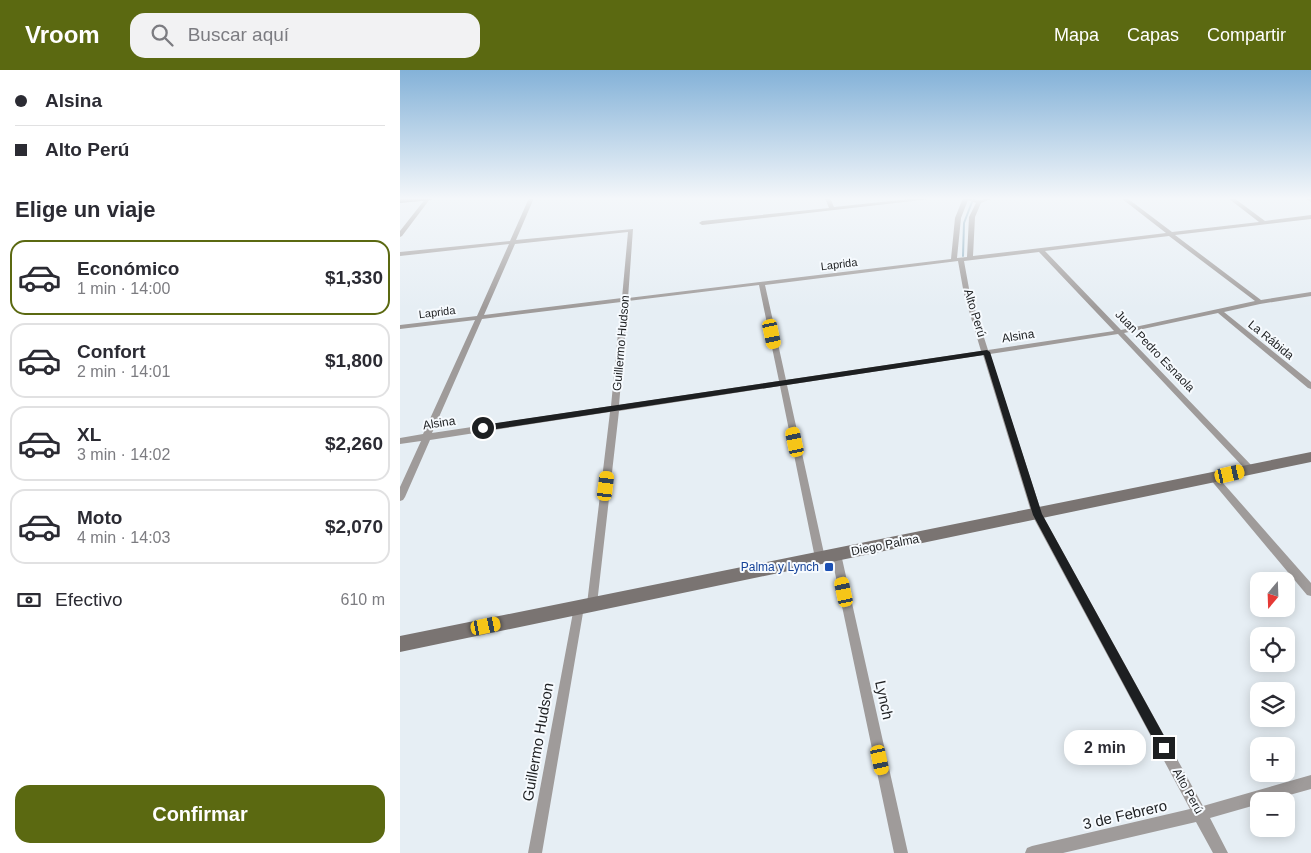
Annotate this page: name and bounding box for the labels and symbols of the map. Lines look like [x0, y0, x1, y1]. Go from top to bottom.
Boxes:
street label: Laprida [820, 256, 859, 272]
street label: Alto Perú [961, 287, 989, 339]
street label: Guillermo Hudson [610, 295, 632, 391]
street label: Laprida [418, 304, 457, 320]
street label: Juan Pedro Esnaola [1112, 307, 1198, 395]
street label: La Rábida [1245, 317, 1297, 363]
car [761, 318, 782, 350]
street label: Alsina [1001, 326, 1036, 345]
street label: Alsina [422, 413, 457, 432]
route start [472, 417, 494, 439]
car [784, 426, 805, 458]
car [1213, 463, 1246, 485]
car [596, 470, 615, 502]
street label: Diego Palma [850, 532, 920, 558]
place label: Palma y Lynch [741, 560, 819, 574]
marker: Palma y Lynch [823, 561, 835, 573]
north arrow [1250, 572, 1295, 618]
car [833, 576, 854, 608]
car [469, 616, 502, 636]
street label: Lynch [872, 679, 897, 721]
street label: Guillermo Hudson [519, 681, 556, 803]
callout: 2 min [1064, 730, 1146, 766]
route end [1153, 737, 1175, 759]
car [869, 744, 890, 776]
street label: Alto Perú [1170, 766, 1206, 816]
street label: 3 de Febrero [1081, 797, 1169, 832]

